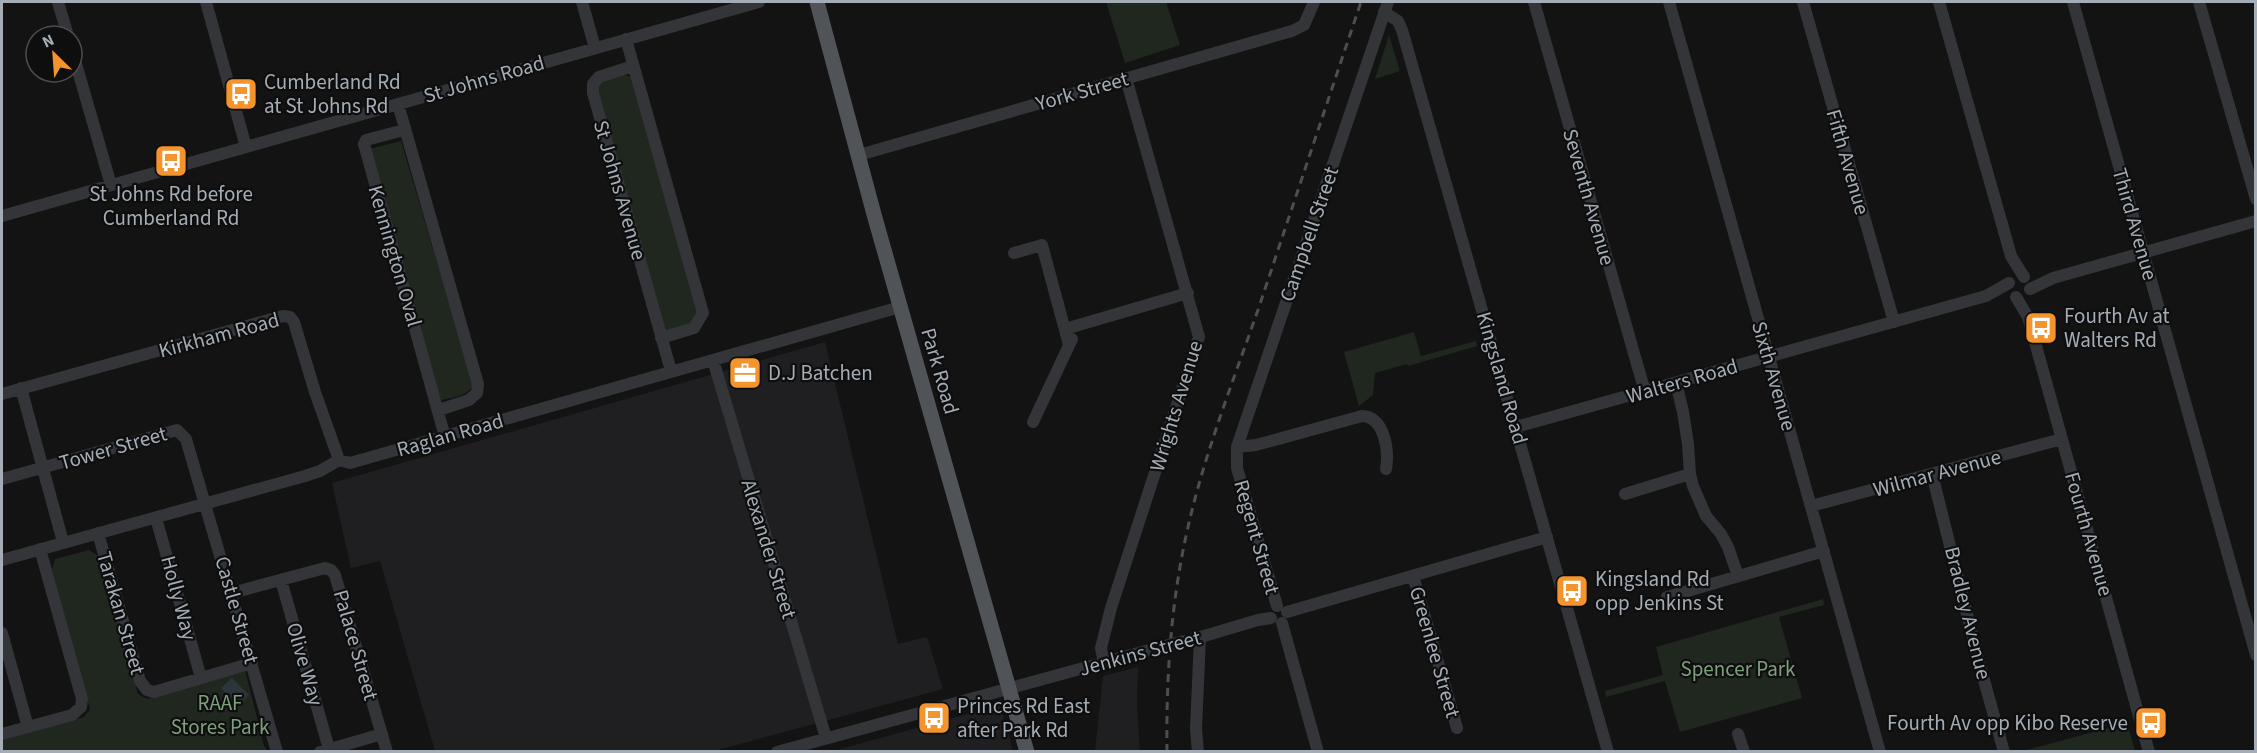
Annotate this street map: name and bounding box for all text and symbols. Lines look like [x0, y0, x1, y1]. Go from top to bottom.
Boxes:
north arrow [24, 24, 84, 84]
text: N [39, 29, 58, 54]
street label: St Johns Road [420, 47, 548, 111]
street label: York Street [1031, 63, 1132, 119]
place label: Cumberland Rd at St Johns Rd [264, 67, 401, 121]
bus stop icon: Cumberland Rd at St Johns Rd [223, 76, 259, 112]
street label: Fifth Avenue [1819, 106, 1877, 218]
street label: St Johns Avenue [586, 117, 654, 263]
street label: Seventh Avenue [1555, 125, 1623, 269]
bus stop icon: St Johns Rd before Cumberland Rd [153, 143, 189, 179]
street label: Campbell Street [1272, 162, 1346, 306]
street label: Third Avenue [2105, 164, 2165, 284]
place label: St Johns Rd before Cumberland Rd [89, 179, 253, 233]
street label: Kennington Oval [360, 182, 430, 330]
place label: Fourth Av at Walters Rd [2064, 301, 2170, 355]
street label: Kirkham Road [155, 305, 283, 365]
street label: Kingsland Road [1469, 308, 1535, 448]
bus stop icon: Fourth Av at Walters Rd [2023, 310, 2059, 346]
street label: Sixth Avenue [1744, 318, 1804, 434]
street label: Park Road [913, 324, 967, 418]
street label: Wrights Avenue [1142, 337, 1210, 475]
street label: Walters Road [1623, 351, 1741, 411]
office icon: D.J Batchen [727, 355, 763, 391]
place label: D.J Batchen [768, 358, 873, 388]
street label: Raglan Road [393, 405, 507, 465]
street label: Tower Street [56, 418, 170, 478]
street label: Wilmar Avenue [1870, 442, 2004, 504]
street label: Fourth Avenue [2057, 469, 2121, 599]
street label: Alexander Street [734, 476, 804, 622]
street label: Regent Street [1226, 476, 1288, 598]
street label: Bradley Avenue [1937, 543, 1999, 683]
street label: Tarakan Street [89, 548, 153, 678]
street label: Holly Way [153, 552, 205, 644]
street label: Castle Street [207, 553, 267, 667]
place label: Kingsland Rd opp Jenkins St [1595, 564, 1724, 618]
bus stop icon: Kingsland Rd opp Jenkins St [1554, 573, 1590, 609]
street label: Greenlee Street [1402, 583, 1468, 721]
street label: Palace Street [326, 586, 386, 704]
street label: Olive Way [279, 619, 331, 709]
street label: Jenkins Street [1076, 622, 1204, 684]
park label: Spencer Park [1680, 654, 1796, 684]
park label: RAAF Stores Park [171, 688, 270, 742]
place label: Princes Rd East after Park Rd [957, 691, 1090, 745]
bus stop icon: Princes Rd East after Park Rd [916, 700, 952, 736]
bus stop icon: Fourth Av opp Kibo Reserve [2133, 705, 2169, 741]
place label: Fourth Av opp Kibo Reserve [1887, 708, 2128, 738]

